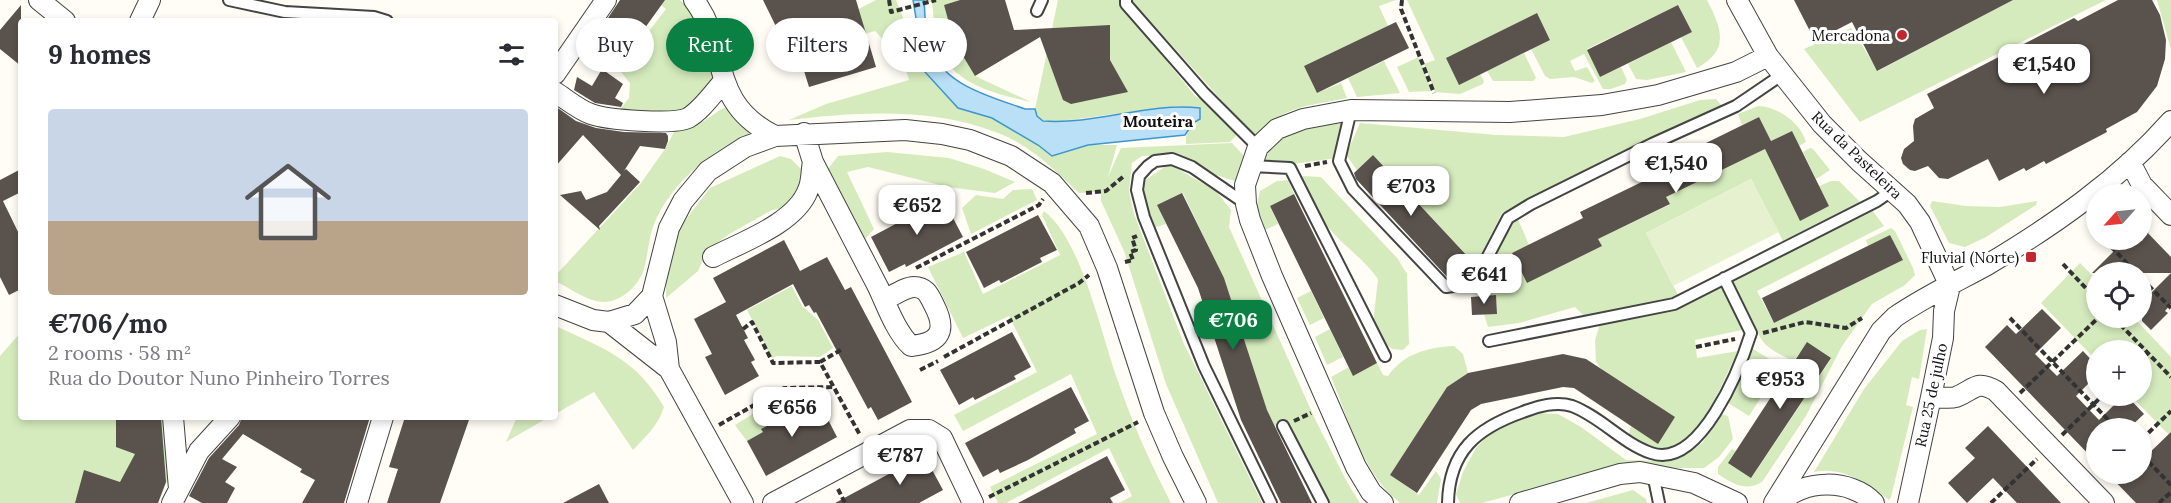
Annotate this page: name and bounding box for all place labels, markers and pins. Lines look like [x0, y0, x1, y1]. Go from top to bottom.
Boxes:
place label: Mercadona [1812, 26, 1890, 45]
marker: Mercadona [1895, 28, 1909, 42]
pin: €1,540 [1995, 44, 2093, 95]
pin: €1,540 [1627, 143, 1725, 194]
pin: €703 [1375, 166, 1447, 217]
pin: €652 [881, 185, 953, 236]
place label: Fluvial (Norte) [1921, 248, 2019, 268]
marker: Fluvial (Norte) [2024, 250, 2038, 264]
pin: €641 [1448, 254, 1520, 305]
pin: €706 [1197, 300, 1269, 351]
pin: €953 [1744, 359, 1816, 410]
pin: €656 [756, 387, 828, 438]
pin: €787 [864, 435, 936, 486]

